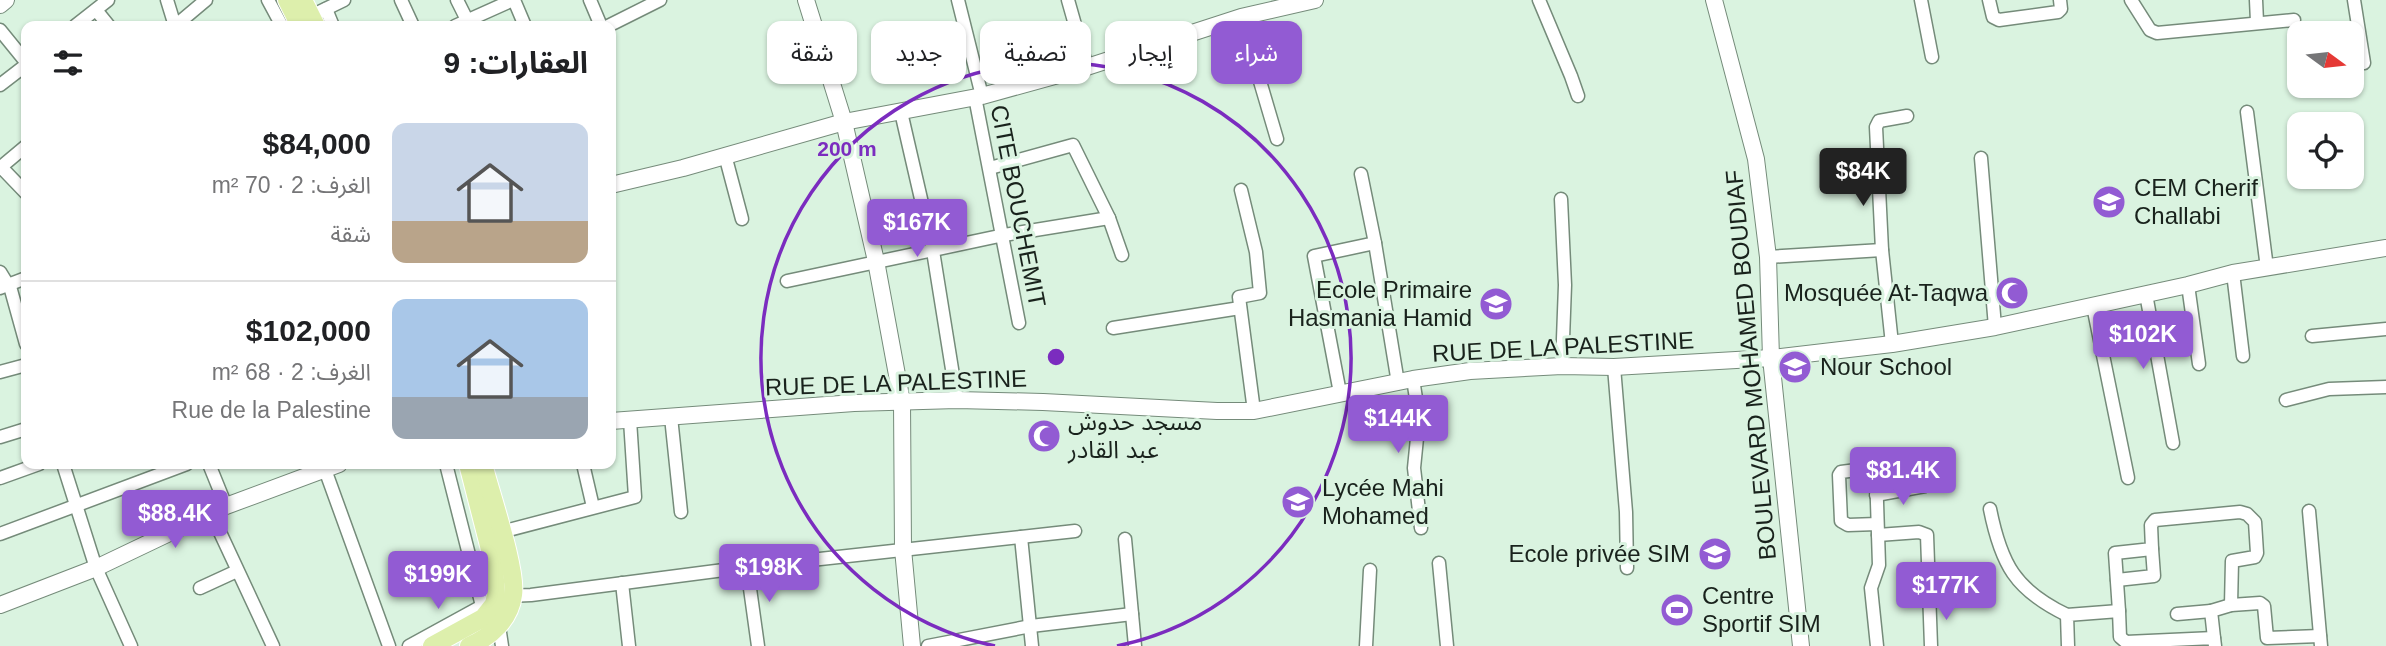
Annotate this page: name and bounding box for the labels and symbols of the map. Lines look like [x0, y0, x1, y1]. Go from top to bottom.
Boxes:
north arrow [2287, 21, 2364, 98]
street label: CITE BOUCHEMIT [986, 103, 1051, 310]
text: 200 m [817, 137, 877, 160]
pin: $84K [1822, 148, 1904, 208]
street label: BOULEVARD MOHAMED BOUDIAF [1720, 169, 1781, 561]
place label: CEM Cherif Challabi [2134, 174, 2258, 229]
school or university icon: CEM Cherif Challabi [2090, 183, 2128, 221]
pin: $167K [868, 200, 966, 259]
mosque icon: Mosquée At-Taqwa [1993, 274, 2031, 312]
place label: Ecole Primaire Hasmania Hamid [1288, 276, 1472, 331]
place label: Mosquée At-Taqwa [1784, 279, 1989, 306]
school or university icon: Ecole Primaire Hasmania Hamid [1477, 285, 1515, 323]
pin: $102K [2094, 312, 2192, 371]
street label: RUE DE LA PALESTINE [1431, 326, 1695, 367]
centre of rings [1044, 345, 1068, 369]
school or university icon: Nour School [1776, 348, 1814, 386]
place label: Nour School [1820, 353, 1952, 380]
street label: RUE DE LA PALESTINE [764, 364, 1028, 401]
pin: $144K [1349, 396, 1447, 455]
place label: مسجد حدوش عبد القادر [1067, 408, 1202, 464]
mosque icon: مسجد حدوش عبد القادر [1025, 417, 1063, 455]
pin: $81.4K [1846, 448, 1960, 507]
place label: Lycée Mahi Mohamed [1322, 474, 1444, 529]
school or university icon: Lycée Mahi Mohamed [1279, 483, 1317, 521]
pin: $88.4K [118, 490, 232, 550]
school or university icon: Ecole privée SIM [1696, 535, 1734, 573]
place label: Ecole privée SIM [1509, 540, 1690, 567]
pin: $198K [720, 544, 818, 604]
pin: $199K [389, 552, 487, 611]
pin: $177K [1897, 562, 1995, 622]
place label: Centre Sportif SIM [1702, 582, 1821, 637]
sports icon: Centre Sportif SIM [1658, 591, 1696, 629]

